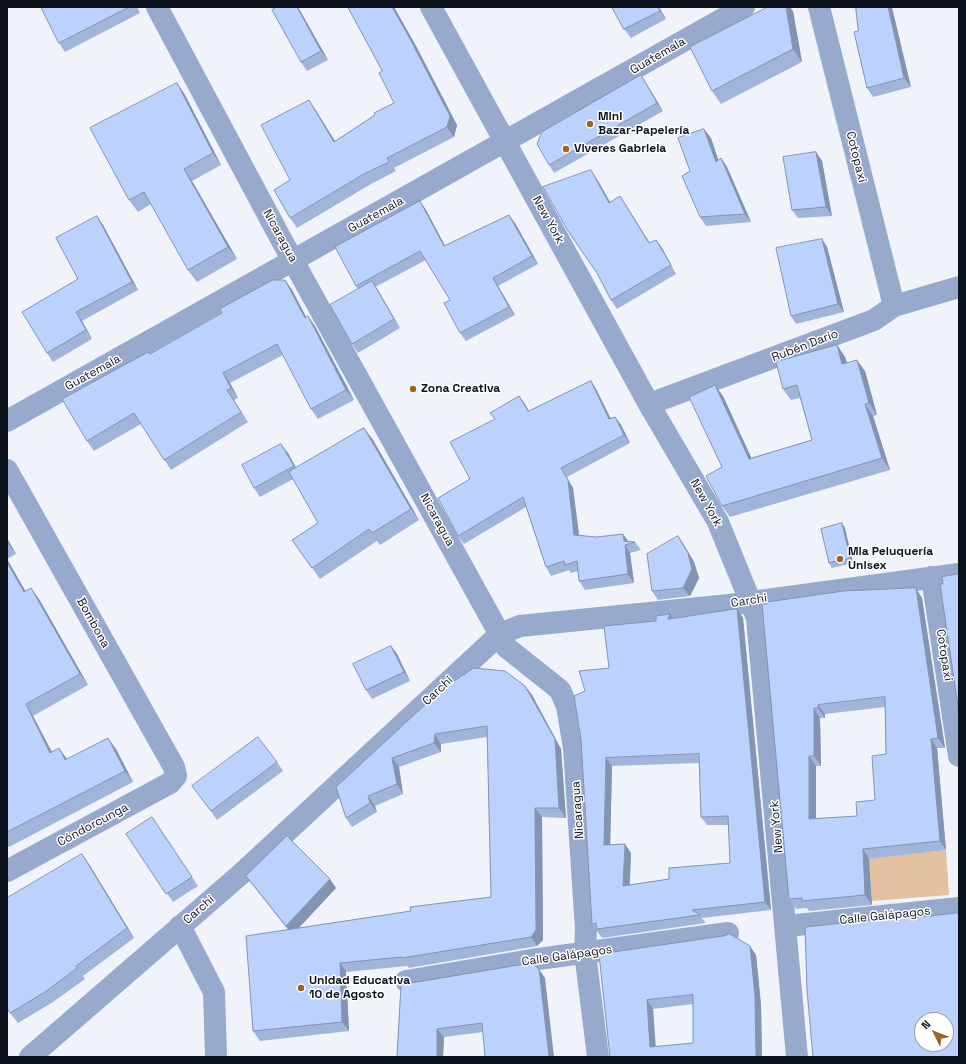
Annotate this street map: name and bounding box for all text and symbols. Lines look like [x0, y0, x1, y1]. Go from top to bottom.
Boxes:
street label: Guatemala [628, 34, 688, 78]
place label: Mini Bazar-Papelería [598, 110, 689, 138]
marker: Mini Bazar-Papelería [585, 119, 595, 129]
street label: Cotopaxi [843, 130, 869, 184]
place label: Viveres Gabriela [574, 142, 666, 156]
marker: Viveres Gabriela [561, 144, 571, 154]
street label: Guatemala [346, 194, 406, 236]
street label: New York [529, 194, 567, 246]
street label: Nicaragua [260, 207, 300, 265]
street label: Rubén Darío [770, 327, 840, 365]
street label: Guatemala [63, 352, 123, 394]
place label: Zona Creativa [421, 382, 500, 396]
marker: Zona Creativa [408, 384, 418, 394]
street label: New York [687, 477, 725, 529]
street label: Nicaragua [417, 491, 457, 549]
place label: Mia Peluquería Unisex [848, 545, 933, 573]
marker: Mia Peluquería Unisex [835, 554, 845, 564]
street label: Carchi [730, 591, 768, 611]
street label: Bombona [73, 595, 113, 651]
street label: Cotopaxi [933, 628, 955, 682]
street label: Carchi [420, 673, 456, 709]
street label: Nicaragua [569, 781, 587, 839]
street label: Cóndorcunga [55, 800, 131, 850]
street label: New York [768, 800, 786, 854]
street label: Carchi [181, 893, 217, 927]
street label: Calle Galápagos [839, 904, 931, 928]
street label: Calle Galápagos [521, 943, 613, 969]
place label: Unidad Educativa 10 de Agosto [309, 974, 410, 1002]
marker: Unidad Educativa 10 de Agosto [296, 983, 306, 993]
north arrow [914, 1012, 954, 1052]
text: N [918, 1017, 934, 1032]

